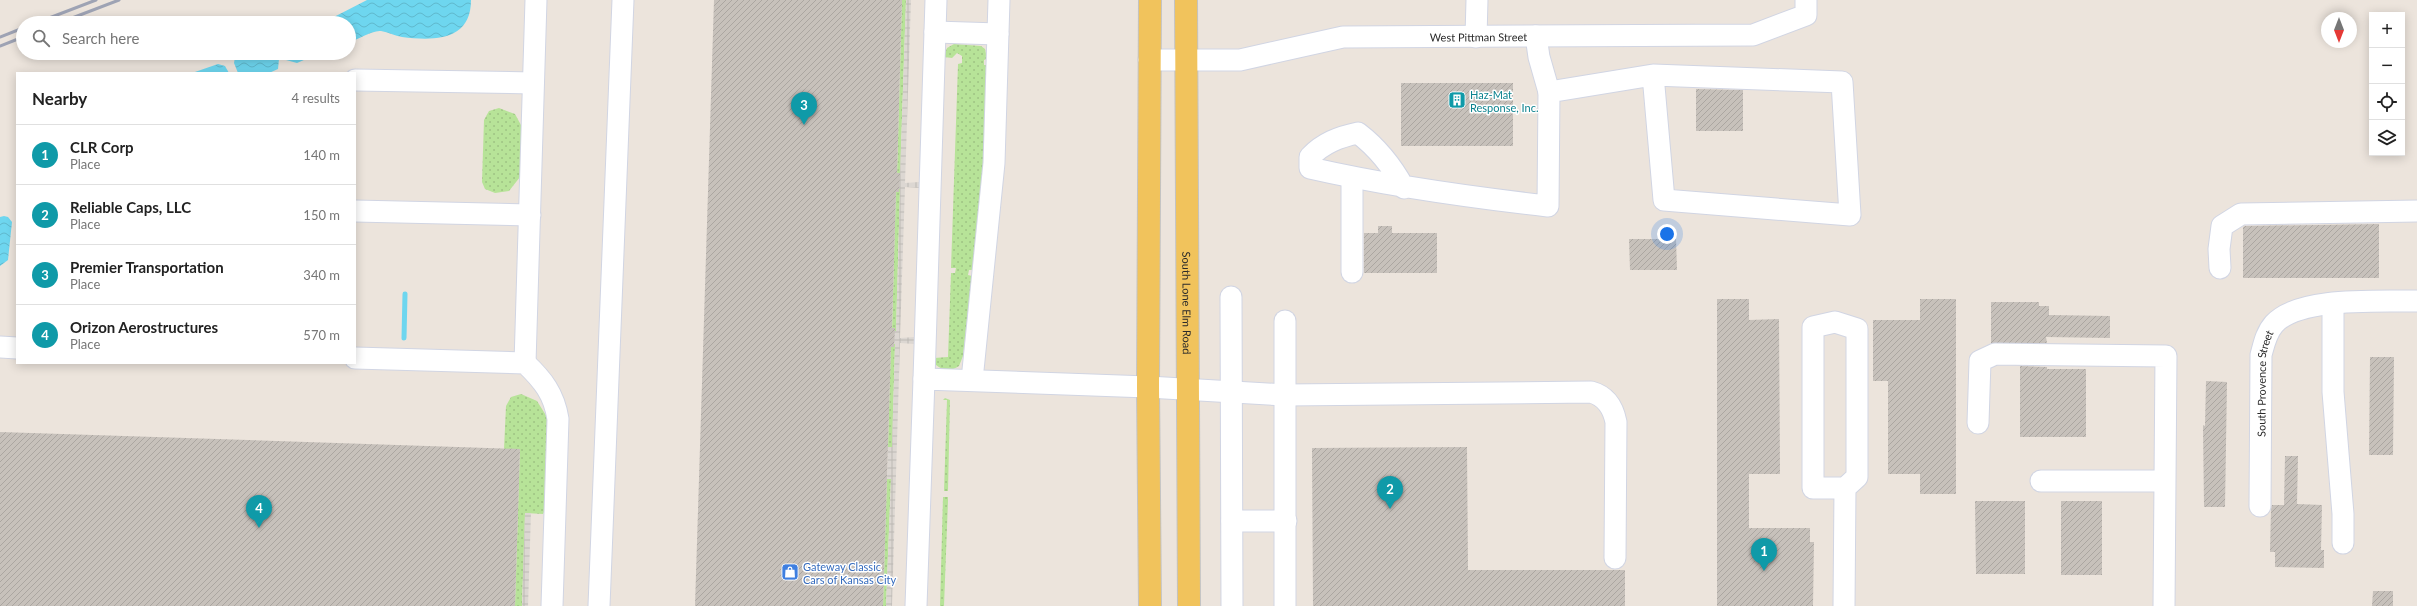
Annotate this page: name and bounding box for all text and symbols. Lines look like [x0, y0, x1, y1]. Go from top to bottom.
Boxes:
north arrow [2321, 12, 2357, 48]
map controls [2369, 12, 2405, 156]
button: + [2369, 12, 2405, 48]
search box [16, 16, 356, 60]
icon: search [30, 27, 52, 49]
text: Search here [62, 29, 139, 47]
street label: West Pittman Street [1430, 30, 1527, 43]
button: − [2369, 48, 2405, 84]
button: locate [2369, 84, 2405, 120]
text: Nearby [32, 88, 87, 109]
place label: Haz-Mat Response, Inc. [1470, 88, 1539, 114]
text: 4 results [292, 90, 340, 106]
building icon: Haz-Mat Response, Inc. [1447, 90, 1467, 110]
pin: 3 [791, 92, 817, 125]
button: layers [2369, 120, 2405, 156]
text: CLR Corp [70, 138, 134, 156]
text: 1 [41, 147, 49, 163]
text: 140 m [303, 147, 340, 163]
text: Place [70, 156, 100, 172]
text: Reliable Caps, LLC [70, 198, 191, 216]
text: 2 [41, 207, 49, 223]
text: 150 m [303, 207, 340, 223]
text: Place [70, 216, 100, 232]
your location [1657, 224, 1677, 244]
street label: South Lone Elm Road [1181, 252, 1194, 354]
text: Premier Transportation [70, 258, 224, 276]
text: 3 [41, 267, 49, 283]
text: 340 m [303, 267, 340, 283]
text: Place [70, 276, 100, 292]
text: Orizon Aerostructures [70, 318, 218, 336]
text: 4 [41, 327, 49, 343]
text: 570 m [303, 327, 340, 343]
street label: South Provence Street [2254, 327, 2275, 437]
text: Place [70, 336, 100, 352]
pin: 2 [1377, 476, 1403, 509]
pin: 4 [246, 495, 272, 528]
pin: 1 [1751, 538, 1777, 571]
place label: Gateway Classic Cars of Kansas City [803, 560, 897, 586]
shop icon: Gateway Classic Cars of Kansas City [780, 562, 800, 582]

